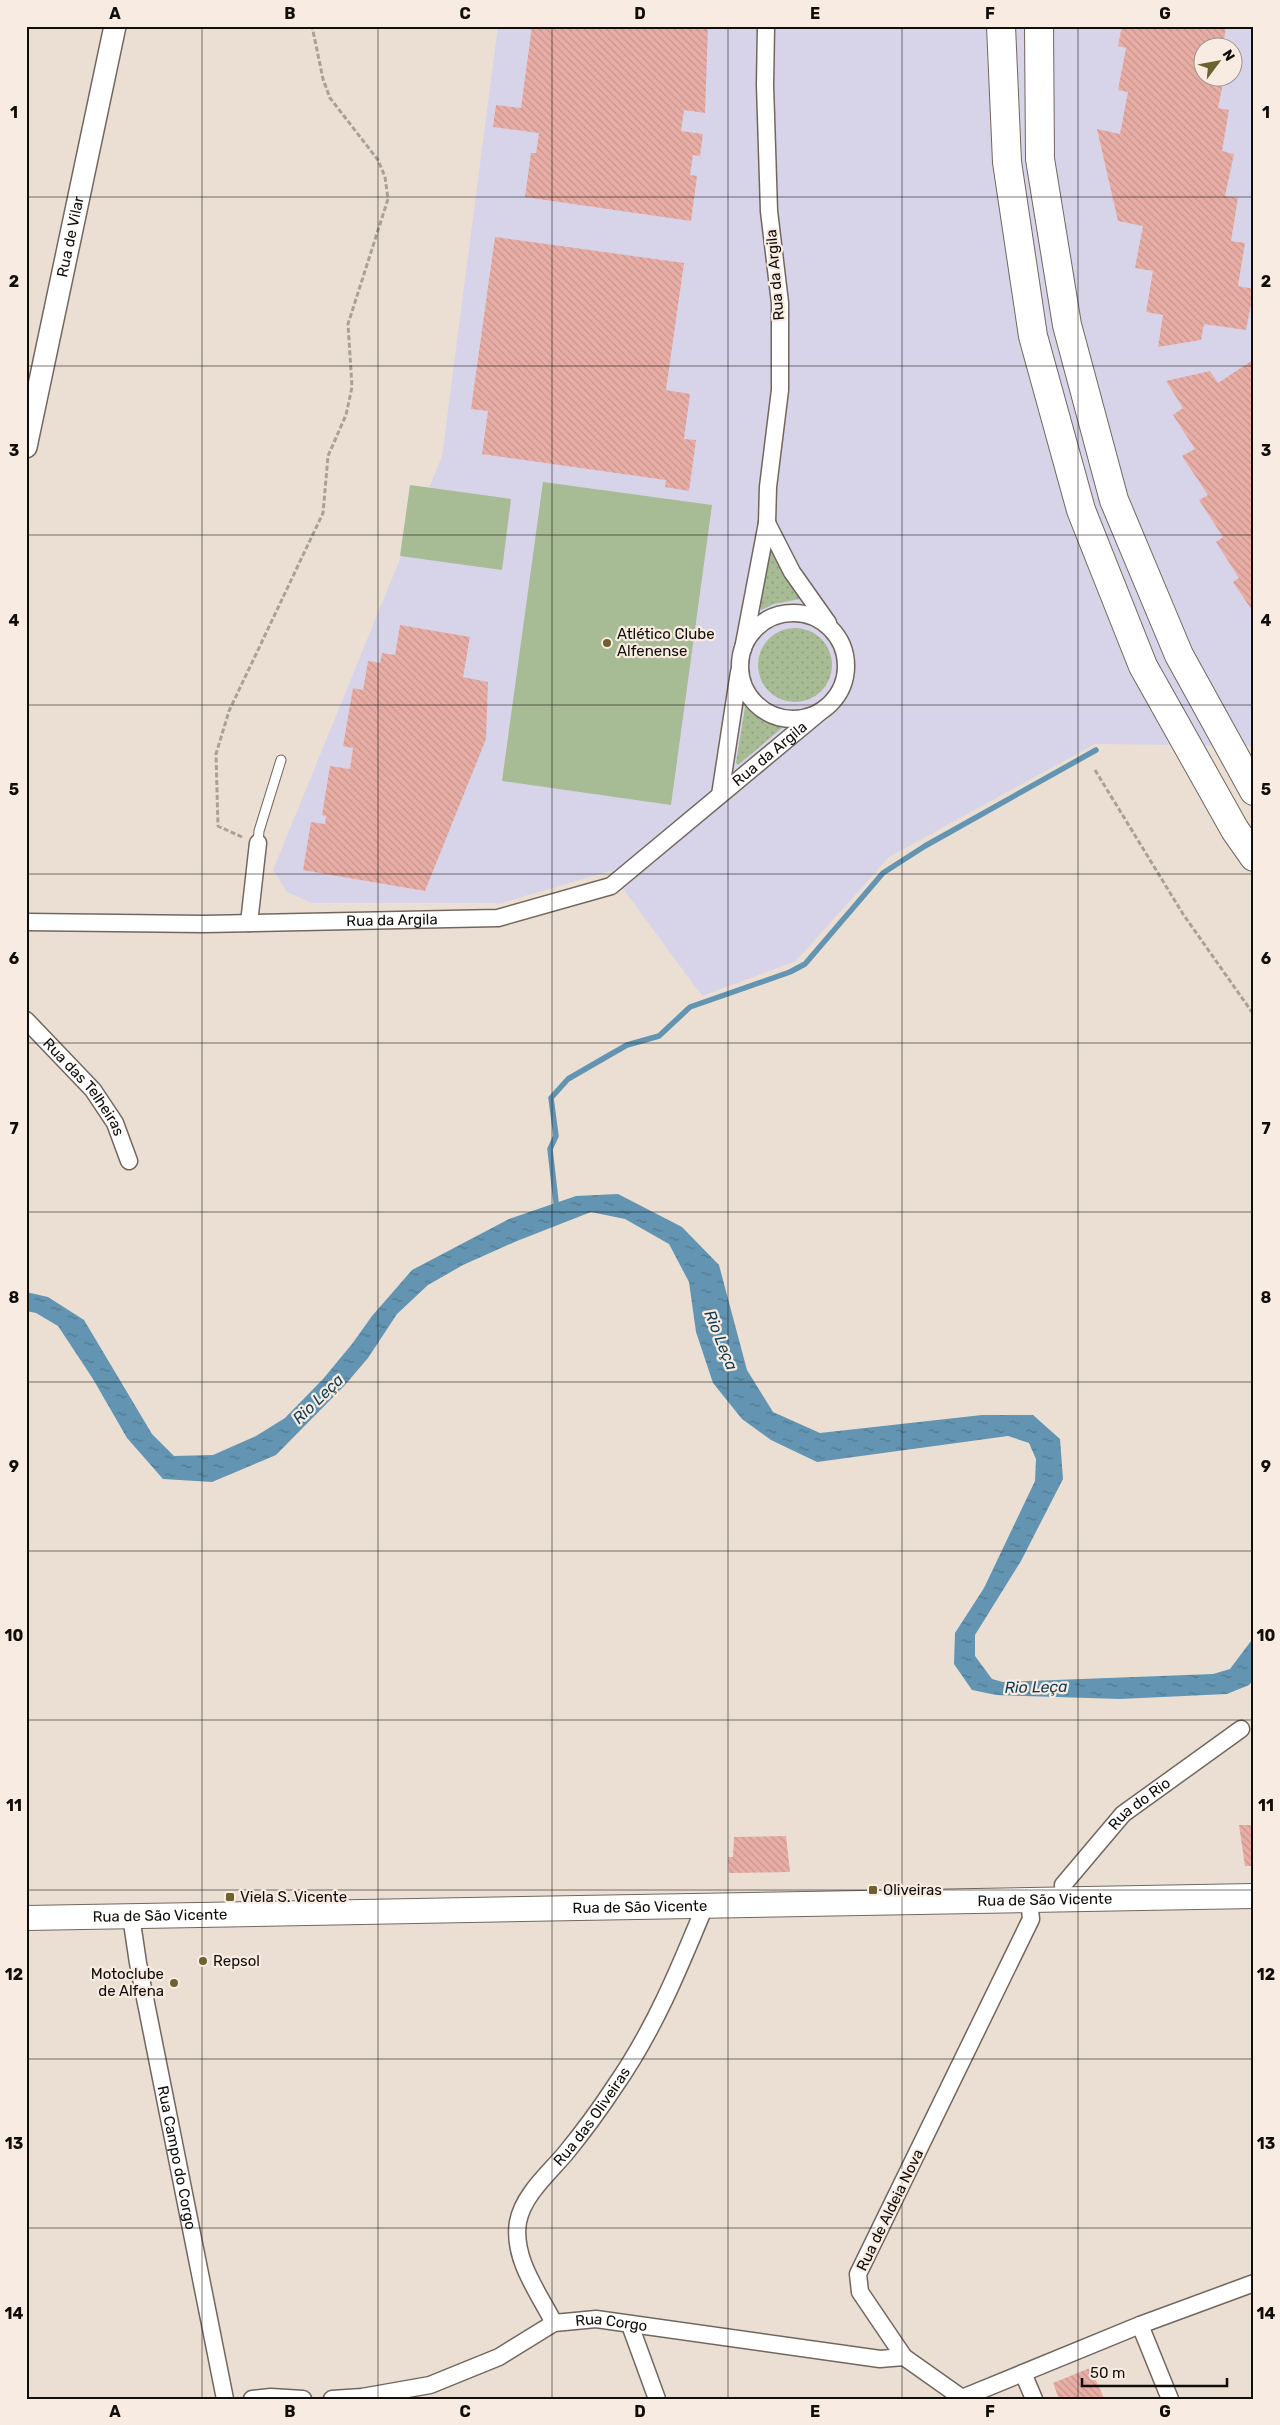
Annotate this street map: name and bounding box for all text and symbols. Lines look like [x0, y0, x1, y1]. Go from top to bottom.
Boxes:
text: A [109, 4, 121, 23]
text: B [284, 4, 296, 23]
text: C [459, 4, 471, 23]
text: D [634, 4, 646, 23]
text: E [810, 4, 820, 23]
text: F [985, 4, 995, 23]
text: G [1159, 4, 1171, 23]
north arrow [1192, 38, 1242, 88]
text: N [1219, 47, 1238, 64]
text: 1 [10, 103, 18, 122]
text: 1 [1262, 103, 1270, 122]
street label: Rua de Vilar [53, 194, 88, 279]
street label: Rua da Argila [762, 229, 788, 321]
text: 2 [9, 272, 19, 291]
text: 2 [1261, 272, 1271, 291]
text: 3 [9, 441, 19, 460]
text: 3 [1261, 441, 1271, 460]
text: 4 [9, 611, 20, 630]
text: 4 [1261, 611, 1272, 630]
place label: Atlético Clube Alfenense [617, 625, 715, 660]
marker: Atlético Clube Alfenense [601, 637, 613, 649]
street label: Rua da Argila [729, 718, 811, 790]
text: 5 [9, 780, 19, 799]
text: 5 [1261, 780, 1271, 799]
street label: Rua da Argila [346, 910, 438, 930]
text: 6 [9, 949, 19, 968]
text: 6 [1261, 949, 1271, 968]
street label: Rua das Telheiras [39, 1034, 128, 1139]
text: 7 [9, 1119, 19, 1138]
text: 7 [1261, 1119, 1271, 1138]
text: 8 [9, 1288, 20, 1307]
text: 8 [1261, 1288, 1272, 1307]
water label: Rio Leça [700, 1307, 742, 1373]
water label: Rio Leça [289, 1370, 347, 1428]
text: 9 [9, 1457, 19, 1476]
text: 9 [1261, 1457, 1271, 1476]
text: 10 [5, 1626, 24, 1645]
text: 10 [1257, 1626, 1276, 1645]
water label: Rio Leça [1004, 1677, 1068, 1697]
street label: Rua do Rio [1104, 1774, 1174, 1834]
text: 11 [6, 1796, 22, 1815]
text: 11 [1258, 1796, 1274, 1815]
place label: Oliveiras [883, 1881, 942, 1899]
marker: Oliveiras [867, 1884, 879, 1896]
place label: Viela S. Vicente [240, 1888, 347, 1906]
street label: Rua de São Vicente [977, 1890, 1112, 1910]
marker: Viela S. Vicente [224, 1891, 236, 1903]
street label: Rua de São Vicente [572, 1897, 707, 1917]
street label: Rua de São Vicente [92, 1905, 228, 1926]
place label: Repsol [213, 1952, 260, 1970]
marker: Repsol [197, 1955, 209, 1967]
text: 12 [5, 1965, 23, 1984]
place label: Motoclube de Alfena [91, 1965, 164, 2000]
text: 12 [1257, 1965, 1275, 1984]
marker: Motoclube de Alfena [168, 1977, 180, 1989]
street label: Rua das Oliveiras [550, 2063, 634, 2170]
street label: Rua Campo do Corgo [154, 2084, 200, 2231]
text: 13 [5, 2134, 23, 2153]
text: 13 [1257, 2134, 1275, 2153]
street label: Rua de Aldeia Nova [853, 2146, 927, 2274]
text: 14 [5, 2304, 24, 2323]
text: 14 [1257, 2304, 1276, 2323]
street label: Rua Corgo [575, 2310, 649, 2335]
scale bar [1082, 2355, 1228, 2387]
text: 50 m [1090, 2364, 1125, 2382]
text: A [109, 2402, 121, 2421]
text: B [284, 2402, 296, 2421]
text: C [459, 2402, 471, 2421]
text: D [634, 2402, 646, 2421]
text: E [810, 2402, 820, 2421]
text: F [985, 2402, 995, 2421]
text: G [1159, 2402, 1171, 2421]

